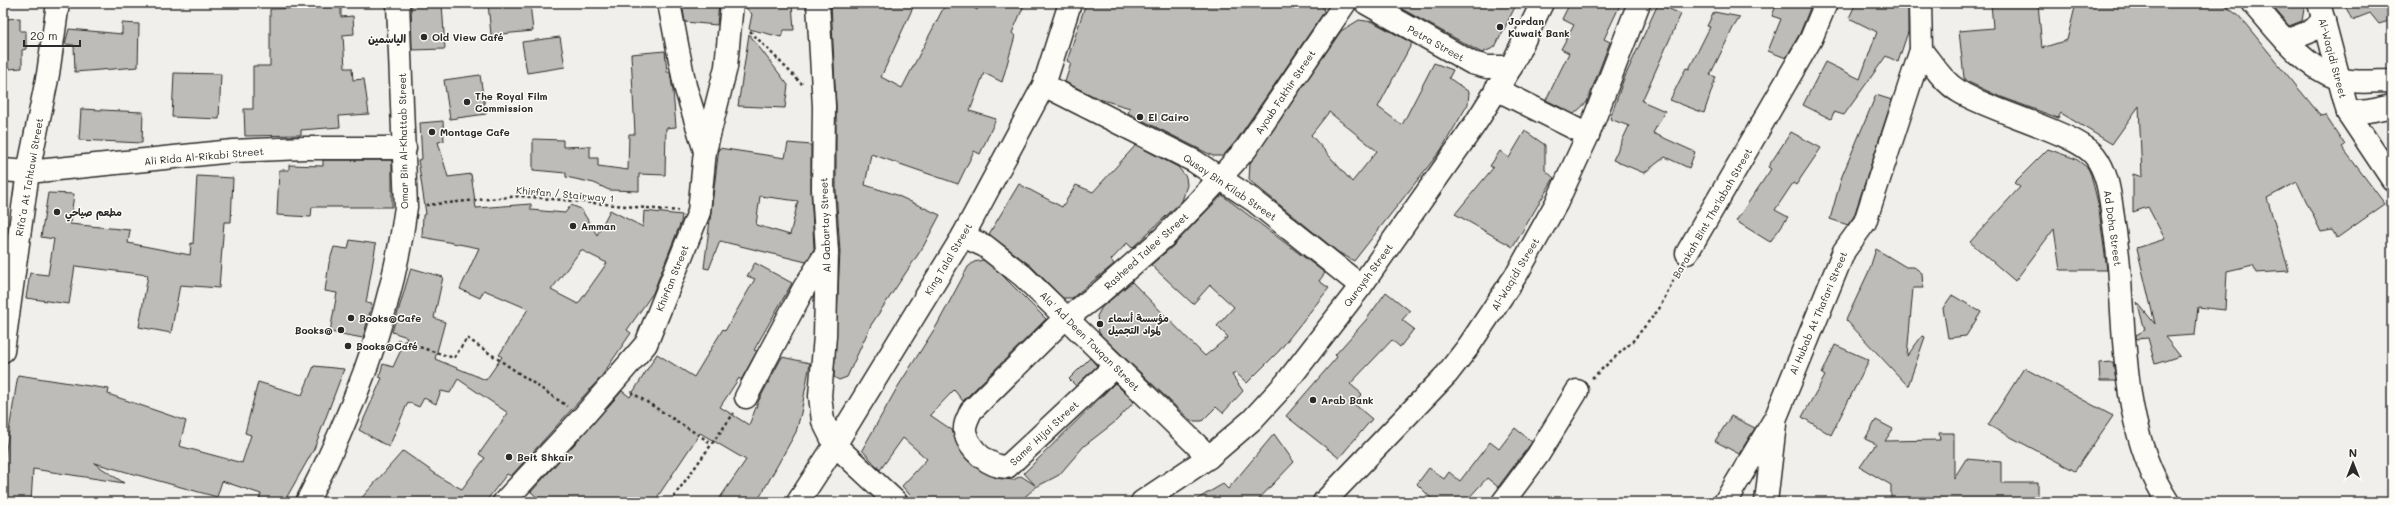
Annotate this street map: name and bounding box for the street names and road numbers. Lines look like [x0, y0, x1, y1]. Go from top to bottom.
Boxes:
street label: Al-Waqidi Street [2316, 16, 2350, 100]
street label: Petra Street [1405, 22, 1467, 64]
street label: Ayoub Fakhir Street [1252, 47, 1318, 137]
street label: Omar Bin Al-Khattab Street [395, 73, 411, 209]
street label: Rifaʻa At Tahtawi Street [12, 117, 46, 237]
street label: Ali Rida Al-Rikabi Street [144, 144, 264, 168]
street label: Barakah Bint Tha'labah Street [1669, 145, 1755, 281]
street label: Qusay Bin Kilab Street [1180, 150, 1280, 224]
street label: Al Qabartay Street [816, 177, 834, 273]
street label: Khirfan / Stairway 1 [515, 183, 615, 205]
street label: Ad Doha Street [2101, 189, 2125, 267]
street label: Rasheed Talee' Street [1101, 209, 1191, 293]
street label: King Talal Street [921, 220, 975, 298]
street label: Al-Waqidi Street [1488, 235, 1542, 313]
street label: Quraysh Street [1340, 240, 1396, 310]
street label: Khirfan Street [652, 243, 692, 313]
street label: Al Hubab At Thafari Street [1786, 249, 1850, 377]
street label: Ala' Ad Deen Touqan Street [1037, 288, 1143, 394]
street label: Same' Hijai Street [1007, 397, 1081, 469]

